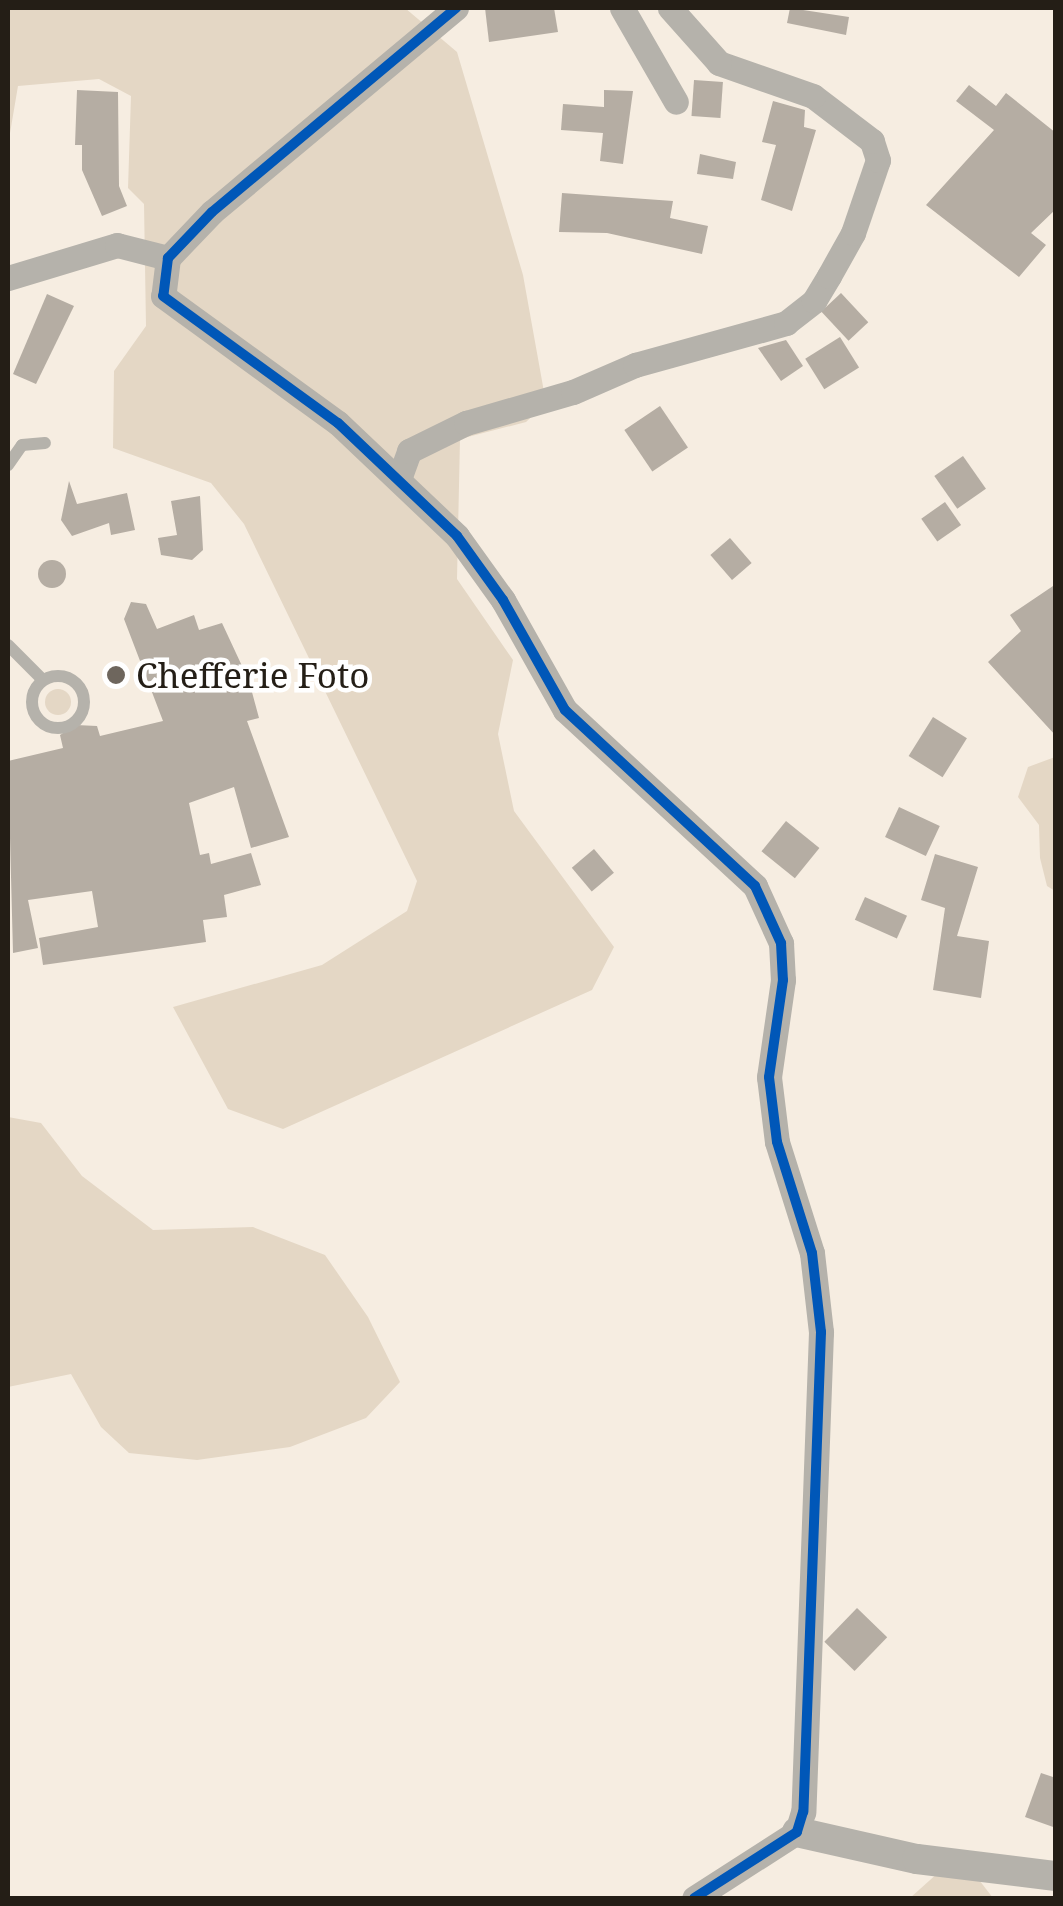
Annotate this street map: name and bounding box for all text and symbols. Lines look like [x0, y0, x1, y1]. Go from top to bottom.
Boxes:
place label: Chefferie Foto [136, 654, 369, 696]
marker: Chefferie Foto [105, 664, 127, 686]

